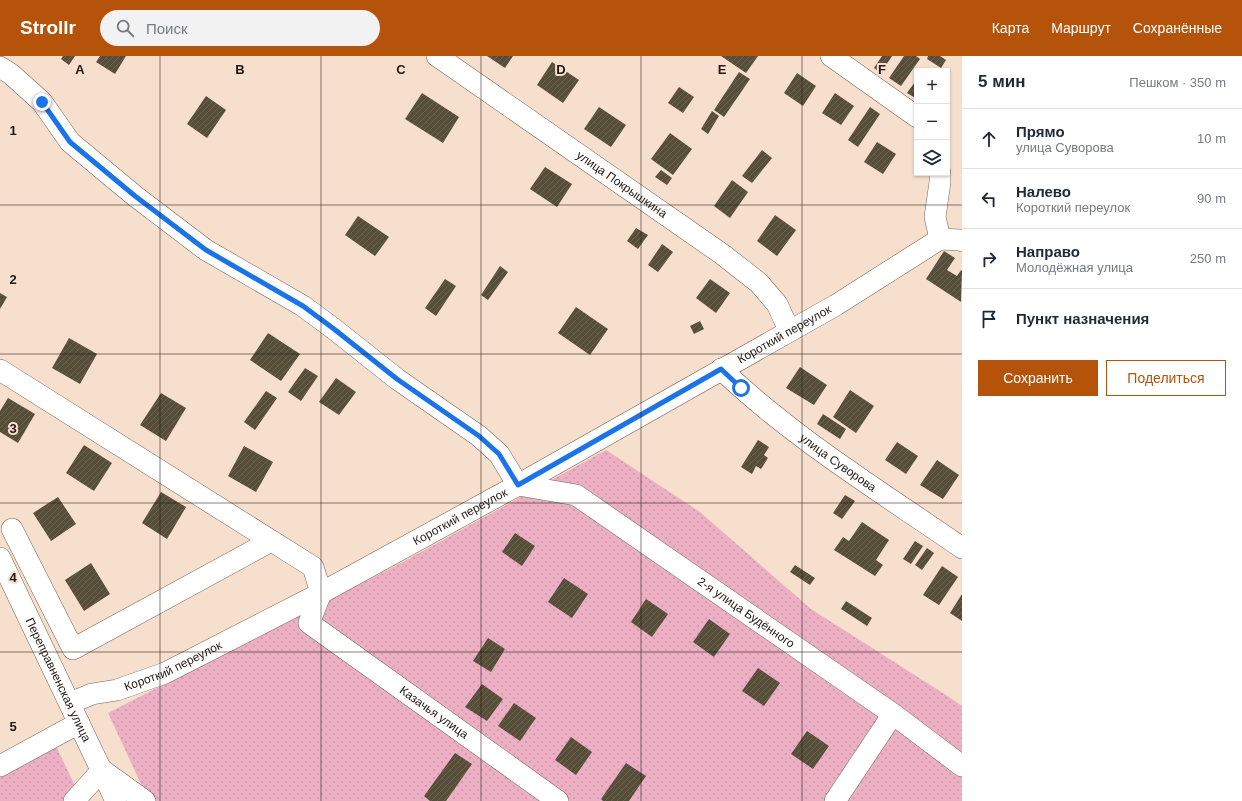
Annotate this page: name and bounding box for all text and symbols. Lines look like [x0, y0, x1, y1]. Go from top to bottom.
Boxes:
search box [100, 10, 380, 46]
text: Strollr [20, 17, 76, 38]
icon: search [114, 17, 136, 39]
text: Поиск [146, 20, 188, 37]
text: Карта [992, 20, 1029, 36]
text: Маршрут [1051, 20, 1111, 36]
text: Сохранённые [1133, 20, 1222, 36]
text: A [75, 62, 85, 77]
text: B [235, 62, 245, 77]
text: C [396, 62, 406, 77]
text: D [556, 62, 566, 77]
text: E [718, 62, 727, 77]
text: F [878, 62, 886, 77]
map controls [914, 68, 950, 176]
button: + [914, 68, 950, 104]
text: 5 мин [978, 72, 1025, 91]
text: Пешком · 350 m [1129, 75, 1226, 90]
route end [33, 93, 51, 111]
button: − [914, 104, 950, 140]
text: 1 [9, 123, 17, 138]
text: Прямо [1016, 123, 1065, 140]
icon: ahead [978, 128, 1000, 150]
text: 10 m [1197, 131, 1226, 146]
button: layers [914, 140, 950, 176]
text: улица Суворова [1016, 140, 1114, 155]
street label: улица Покрышкина [574, 148, 670, 221]
text: Налево [1016, 183, 1071, 200]
icon: left [978, 188, 1000, 210]
text: 90 m [1197, 191, 1226, 206]
text: Короткий переулок [1016, 200, 1130, 215]
text: Направо [1016, 243, 1080, 260]
icon: right [978, 248, 1000, 270]
text: 250 m [1190, 251, 1226, 266]
text: Молодёжная улица [1016, 260, 1133, 275]
text: 2 [9, 272, 17, 287]
street label: Короткий переулок [735, 302, 834, 366]
icon: arrive [978, 308, 1000, 330]
text: Пункт назначения [1016, 310, 1149, 327]
button: Сохранить [978, 360, 1098, 396]
button: Поделиться [1106, 360, 1226, 396]
route start [732, 379, 750, 397]
text: 3 [9, 421, 17, 436]
street label: улица Суворова [797, 431, 879, 495]
street label: Короткий переулок [410, 485, 510, 548]
text: 4 [9, 570, 17, 585]
street label: 2-я улица Будённого [695, 574, 797, 651]
street label: Переправненская улица [23, 615, 94, 744]
street label: Короткий переулок [122, 638, 225, 694]
street label: Казачья улица [397, 683, 471, 742]
text: 5 [9, 719, 17, 734]

